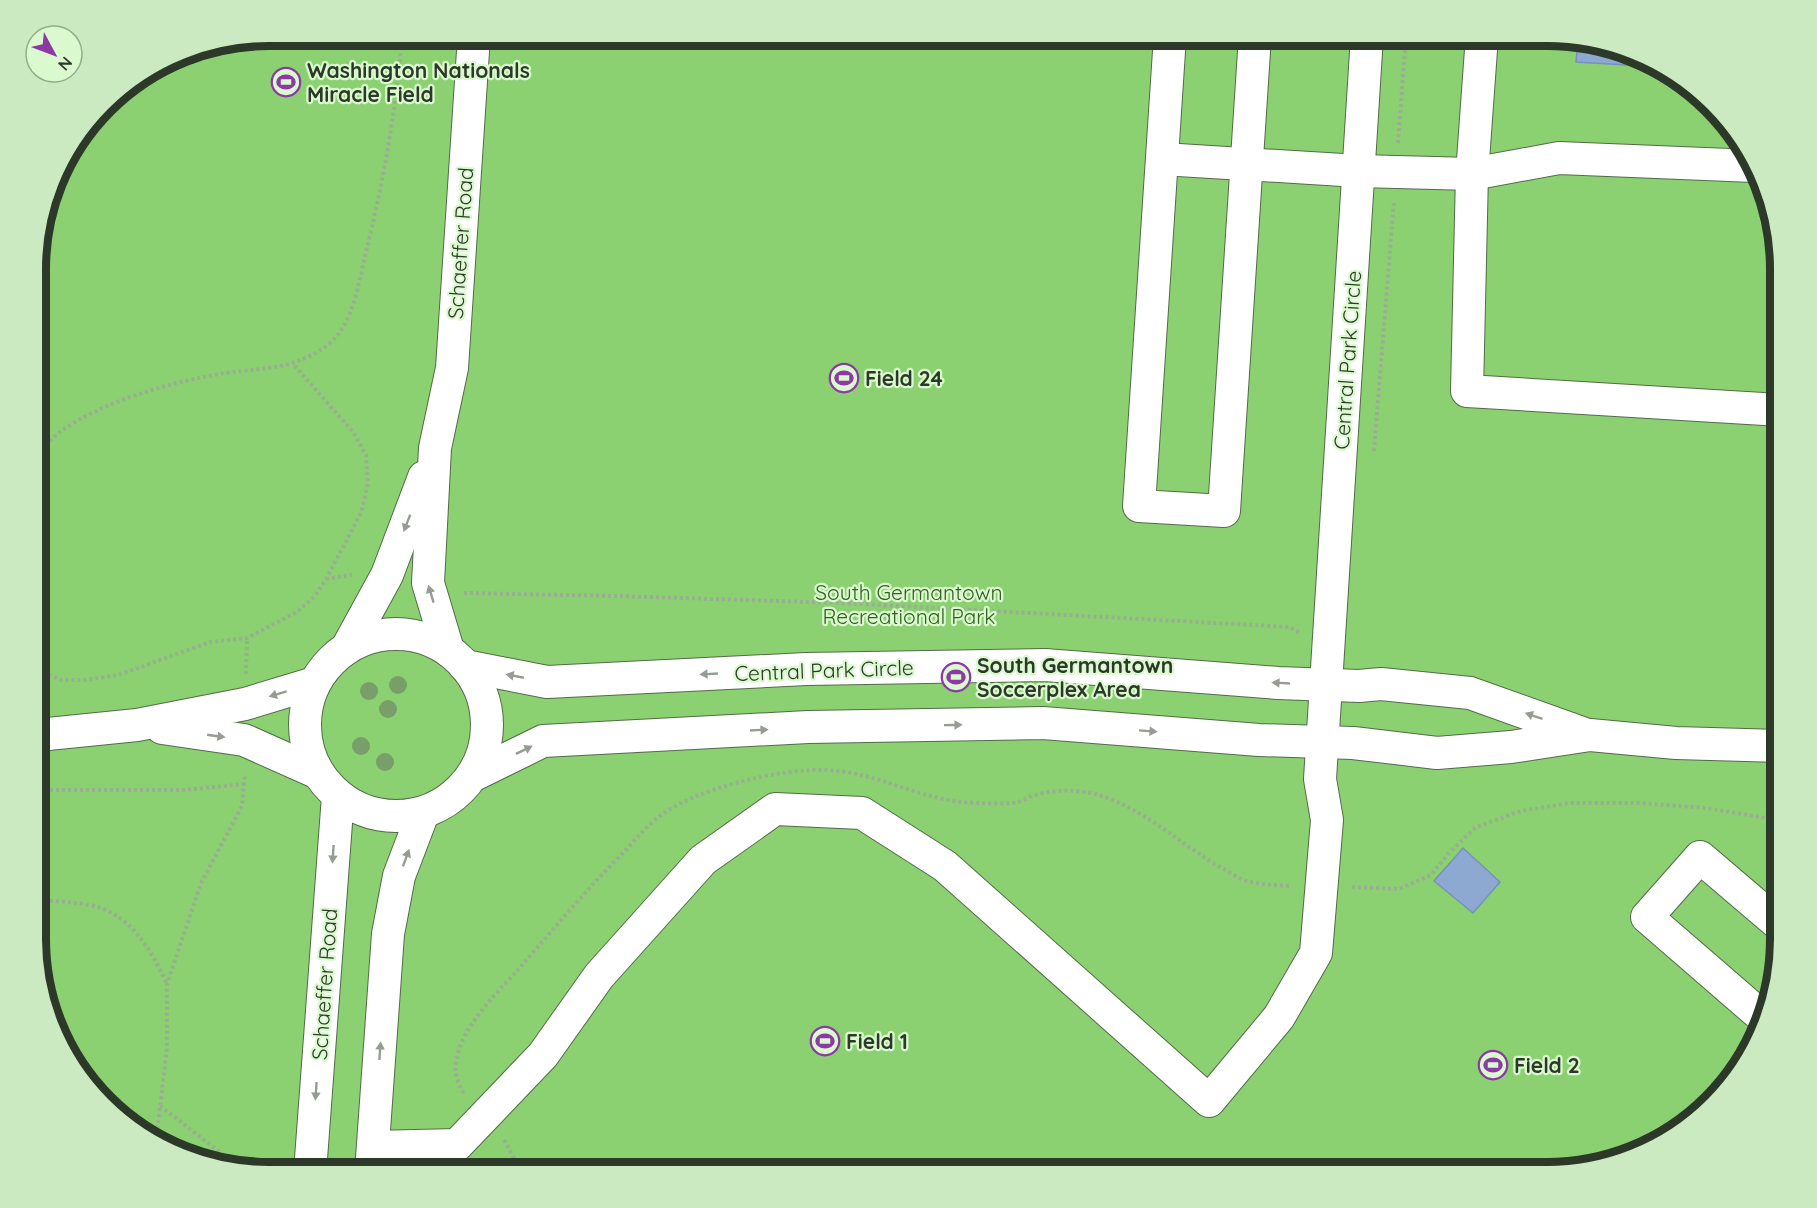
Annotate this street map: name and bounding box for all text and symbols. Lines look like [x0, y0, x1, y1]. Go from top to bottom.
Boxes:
north arrow [24, 24, 84, 84]
text: N [54, 53, 77, 75]
place label: Washington Nationals Miracle Field [307, 57, 530, 107]
sports icon: Washington Nationals Miracle Field [270, 66, 302, 98]
street label: Schaeffer Road [442, 166, 478, 320]
street label: Central Park Circle [1328, 270, 1366, 450]
sports icon: Field 24 [828, 362, 860, 394]
place label: Field 24 [865, 365, 943, 391]
one-way arrow [402, 514, 412, 532]
park label: South Germantown Recreational Park [815, 579, 1003, 629]
one-way arrow [426, 585, 435, 603]
place label: South Germantown Soccerplex Area [977, 652, 1173, 702]
street label: Central Park Circle [734, 654, 914, 686]
sports icon: South Germantown Soccerplex Area [940, 661, 972, 693]
one-way arrow [699, 669, 718, 678]
one-way arrow [505, 670, 524, 680]
one-way arrow [1271, 678, 1290, 687]
one-way arrow [269, 690, 287, 699]
one-way arrow [1525, 711, 1543, 721]
one-way arrow [944, 720, 963, 730]
one-way arrow [749, 725, 768, 734]
one-way arrow [1139, 727, 1158, 736]
one-way arrow [207, 731, 226, 740]
one-way arrow [516, 745, 533, 755]
one-way arrow [329, 845, 338, 864]
one-way arrow [402, 849, 411, 867]
street label: Schaeffer Road [306, 907, 342, 1061]
sports icon: Field 1 [809, 1025, 841, 1057]
place label: Field 1 [846, 1028, 908, 1054]
one-way arrow [375, 1041, 385, 1060]
sports icon: Field 2 [1477, 1049, 1509, 1081]
place label: Field 2 [1514, 1052, 1580, 1078]
one-way arrow [311, 1081, 320, 1100]

